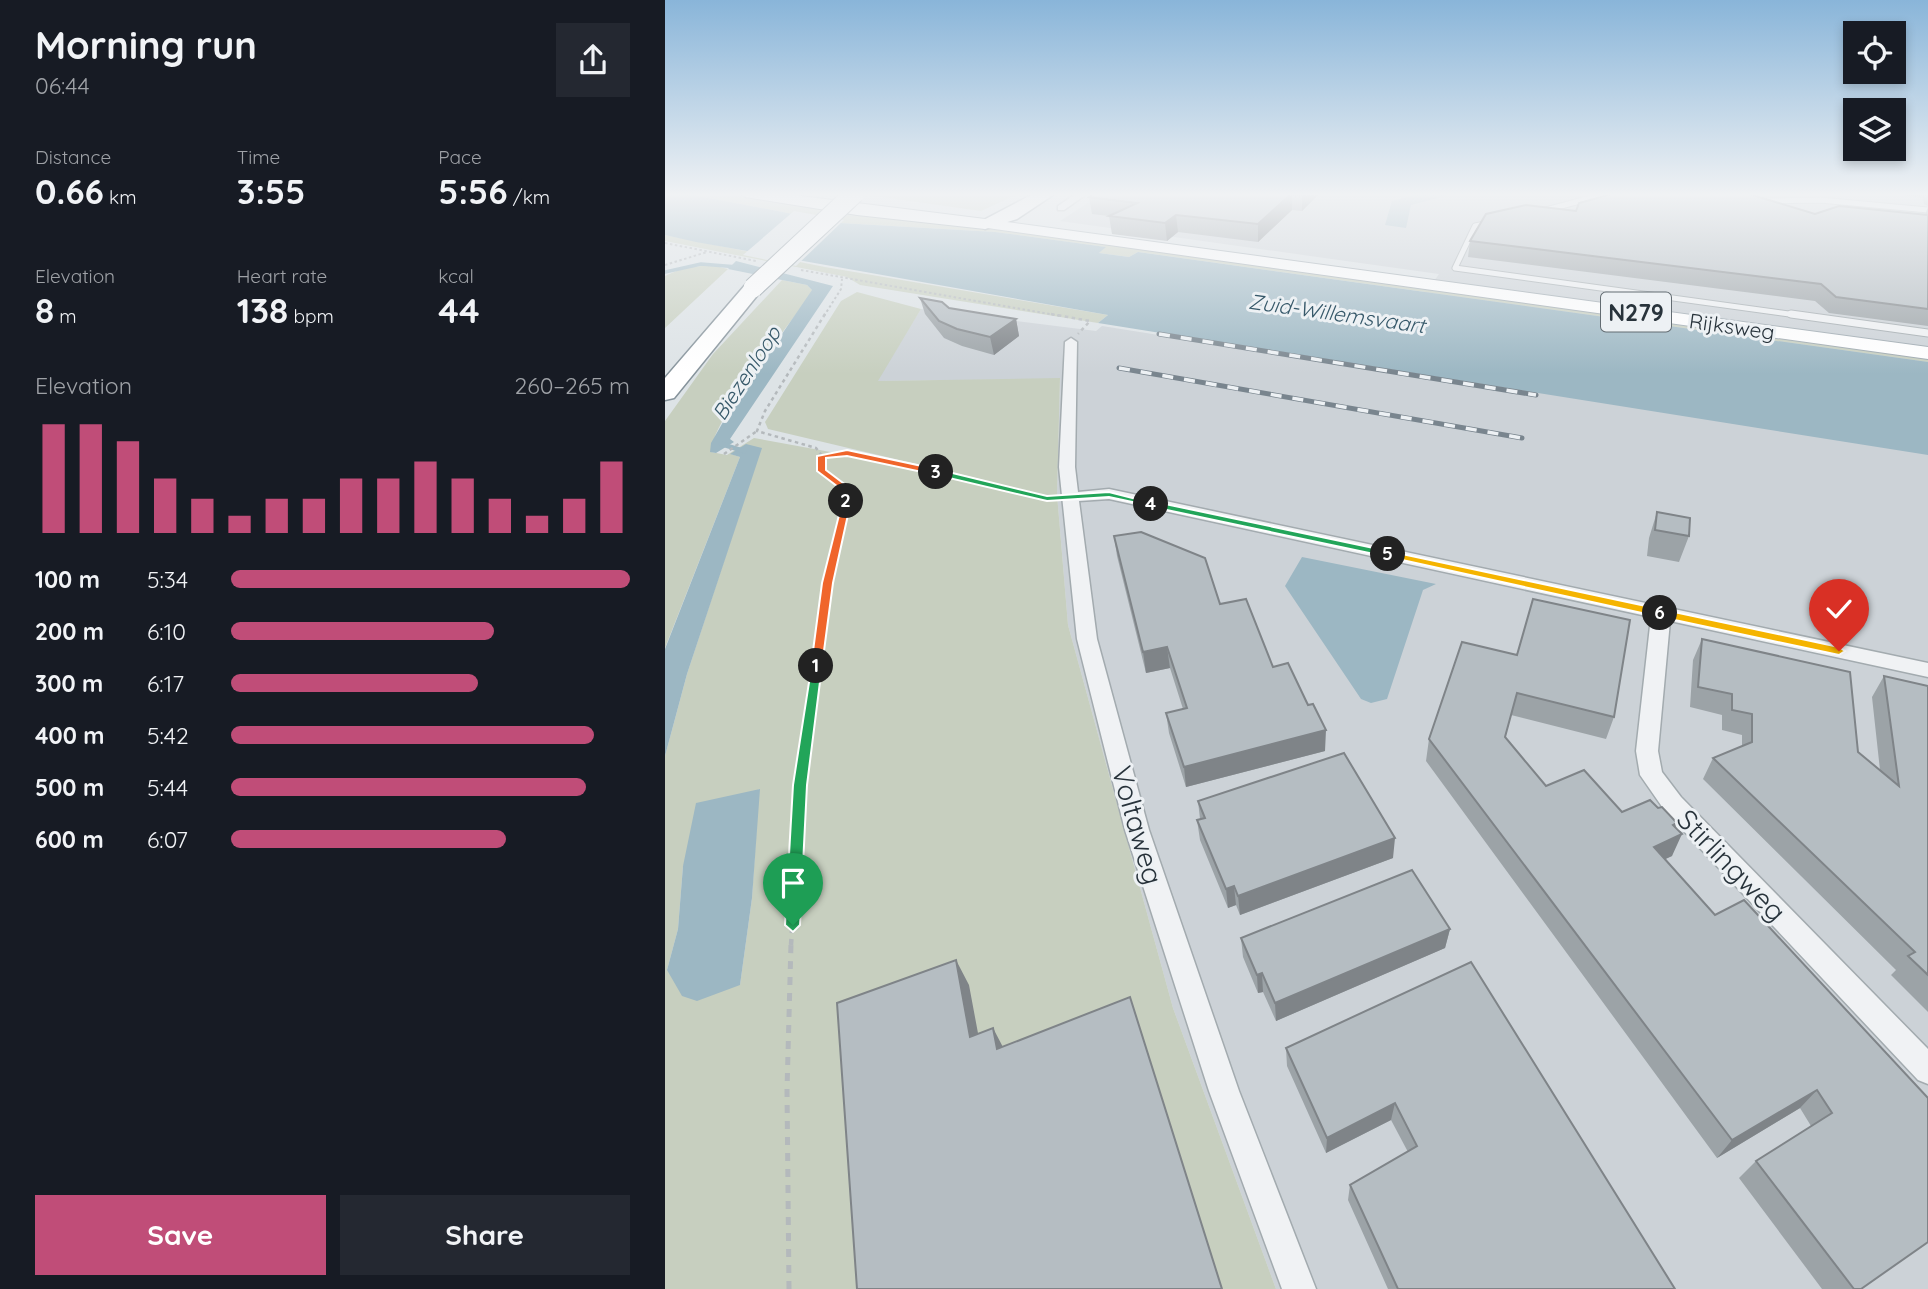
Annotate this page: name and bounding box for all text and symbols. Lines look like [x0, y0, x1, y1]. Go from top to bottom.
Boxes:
text: Morning run [35, 21, 257, 69]
map controls [1843, 21, 1906, 161]
button: locate [1843, 21, 1906, 84]
button: share [556, 23, 630, 97]
text: 06:44 [35, 71, 90, 100]
button: layers [1843, 98, 1906, 161]
text: Distance [35, 145, 111, 169]
text: Time [237, 145, 280, 169]
text: Pace [438, 145, 482, 169]
text: 0.66 [35, 169, 104, 213]
text: 3:55 [237, 169, 305, 213]
text: 5:56 [438, 169, 508, 213]
text: km [104, 185, 137, 209]
text: /km [508, 185, 550, 209]
text: Elevation [35, 264, 115, 288]
text: Heart rate [237, 264, 327, 288]
text: kcal [438, 264, 474, 288]
text: 8 [35, 288, 54, 332]
text: 138 [237, 288, 288, 332]
text: 44 [438, 288, 480, 332]
water label: Zuid-Willemsvaart [1247, 288, 1430, 339]
road number: N279 [1601, 292, 1671, 332]
text: m [54, 304, 77, 328]
text: bpm [288, 304, 334, 328]
street label: Rijksweg [1688, 307, 1776, 345]
water label: Biezenloop [706, 320, 787, 425]
text: Elevation [35, 371, 132, 400]
text: 260–265 m [515, 371, 630, 400]
pin: 3 [919, 454, 953, 490]
text: 3 [930, 459, 941, 483]
pin: 2 [829, 484, 863, 518]
pin: 4 [1133, 486, 1169, 522]
text: 2 [840, 488, 851, 512]
text: 4 [1145, 491, 1156, 515]
pin: 5 [1371, 536, 1405, 572]
text: 5 [1382, 541, 1393, 565]
text: 100 m [35, 565, 100, 594]
text: 5:34 [147, 565, 188, 594]
pin [1809, 579, 1869, 651]
icon: check [1820, 590, 1858, 628]
pin: 6 [1643, 596, 1677, 630]
text: 6 [1654, 600, 1665, 624]
text: 200 m [35, 617, 104, 646]
text: 6:10 [147, 617, 186, 646]
pin: 1 [799, 648, 833, 684]
text: 1 [812, 653, 819, 677]
text: 300 m [35, 669, 103, 698]
text: 6:17 [147, 669, 184, 698]
text: 400 m [35, 721, 104, 750]
text: 5:42 [147, 721, 189, 750]
street label: Voltaweg [1104, 762, 1172, 888]
text: 500 m [35, 773, 104, 802]
text: 5:44 [147, 773, 188, 802]
street label: Stirlingweg [1670, 802, 1794, 928]
text: 600 m [35, 825, 104, 854]
text: 6:07 [147, 825, 188, 854]
pin [763, 853, 823, 925]
icon: arrive [774, 864, 812, 902]
button: Save [35, 1195, 326, 1275]
button: Share [340, 1195, 630, 1275]

